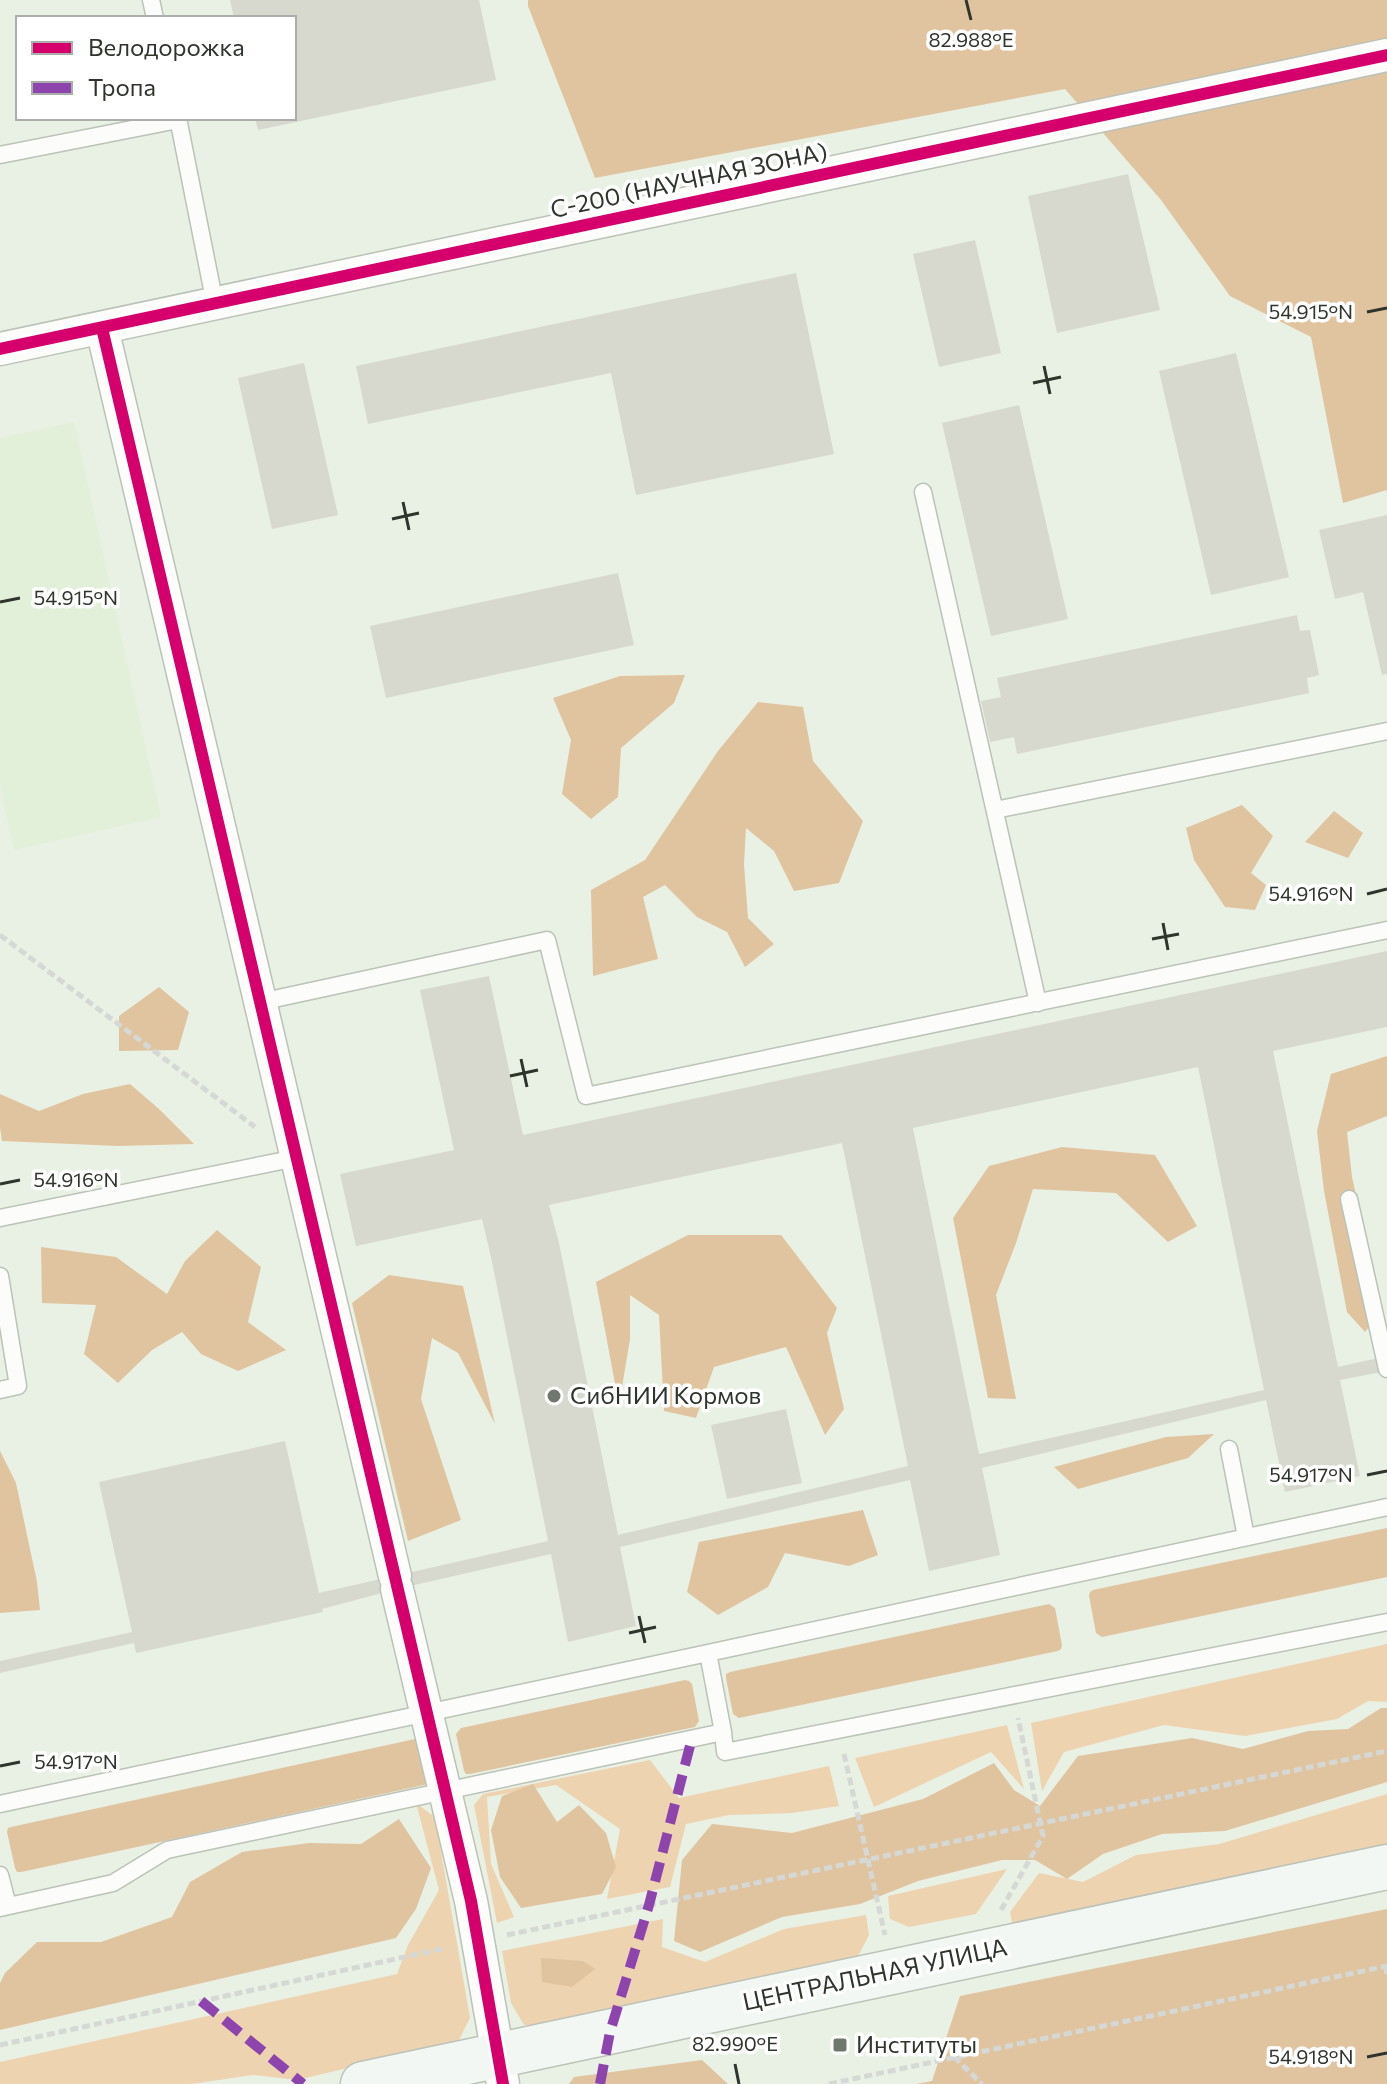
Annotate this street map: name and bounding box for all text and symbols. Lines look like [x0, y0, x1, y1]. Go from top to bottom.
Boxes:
legend [16, 16, 296, 120]
text: 82.988°E [928, 27, 1014, 51]
text: Велодорожка [88, 32, 245, 61]
text: Тропа [88, 72, 156, 101]
street label: С-200 (НАУЧНАЯ ЗОНА) [548, 136, 830, 223]
text: 54.915°N [1269, 299, 1353, 323]
text: 54.915°N [34, 585, 118, 609]
text: 54.916°N [1269, 881, 1354, 905]
text: 54.916°N [34, 1167, 119, 1191]
place label: СибНИИ Кормов [570, 1380, 761, 1409]
marker: СибНИИ Кормов [545, 1387, 563, 1405]
text: 54.917°N [1269, 1462, 1353, 1486]
text: 54.917°N [34, 1749, 118, 1773]
street label: ЦЕНТРАЛЬНАЯ УЛИЦА [740, 1931, 1010, 2016]
place label: Институты [856, 2029, 977, 2058]
text: 82.990°E [692, 2031, 778, 2055]
marker: Институты [831, 2036, 849, 2054]
text: 54.918°N [1269, 2044, 1354, 2068]

